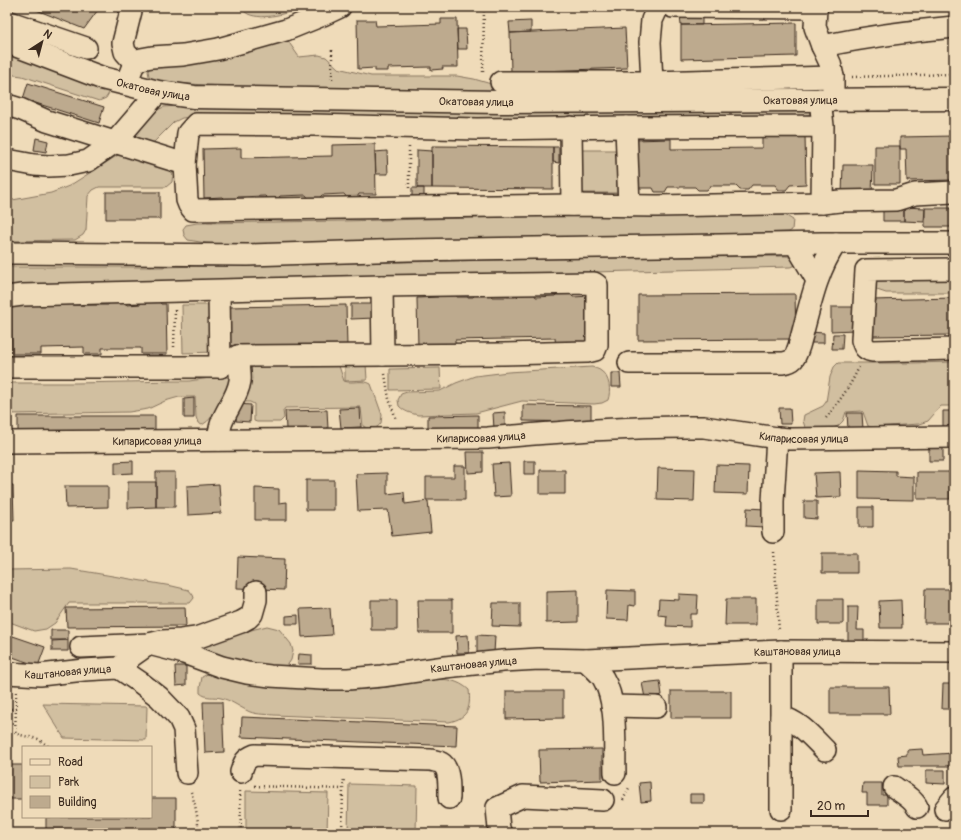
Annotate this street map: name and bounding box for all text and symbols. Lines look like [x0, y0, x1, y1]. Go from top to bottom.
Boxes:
north arrow [22, 22, 62, 62]
text: N [41, 27, 55, 42]
street label: Окатовая улица [115, 75, 191, 103]
street label: Окатовая улица [763, 93, 838, 107]
street label: Окатовая улица [439, 94, 514, 109]
street label: Кипарисовая улица [436, 428, 526, 445]
street label: Кипарисовая улица [758, 429, 848, 446]
street label: Кипарисовая улица [112, 434, 202, 448]
street label: Каштановая улица [753, 644, 841, 659]
street label: Каштановая улица [429, 654, 517, 676]
street label: Каштановая улица [24, 662, 111, 682]
legend [22, 746, 152, 818]
text: Road [58, 755, 83, 770]
text: Park [58, 775, 79, 790]
scale bar [811, 792, 868, 818]
text: Building [58, 795, 97, 810]
text: 20 m [817, 799, 846, 814]

